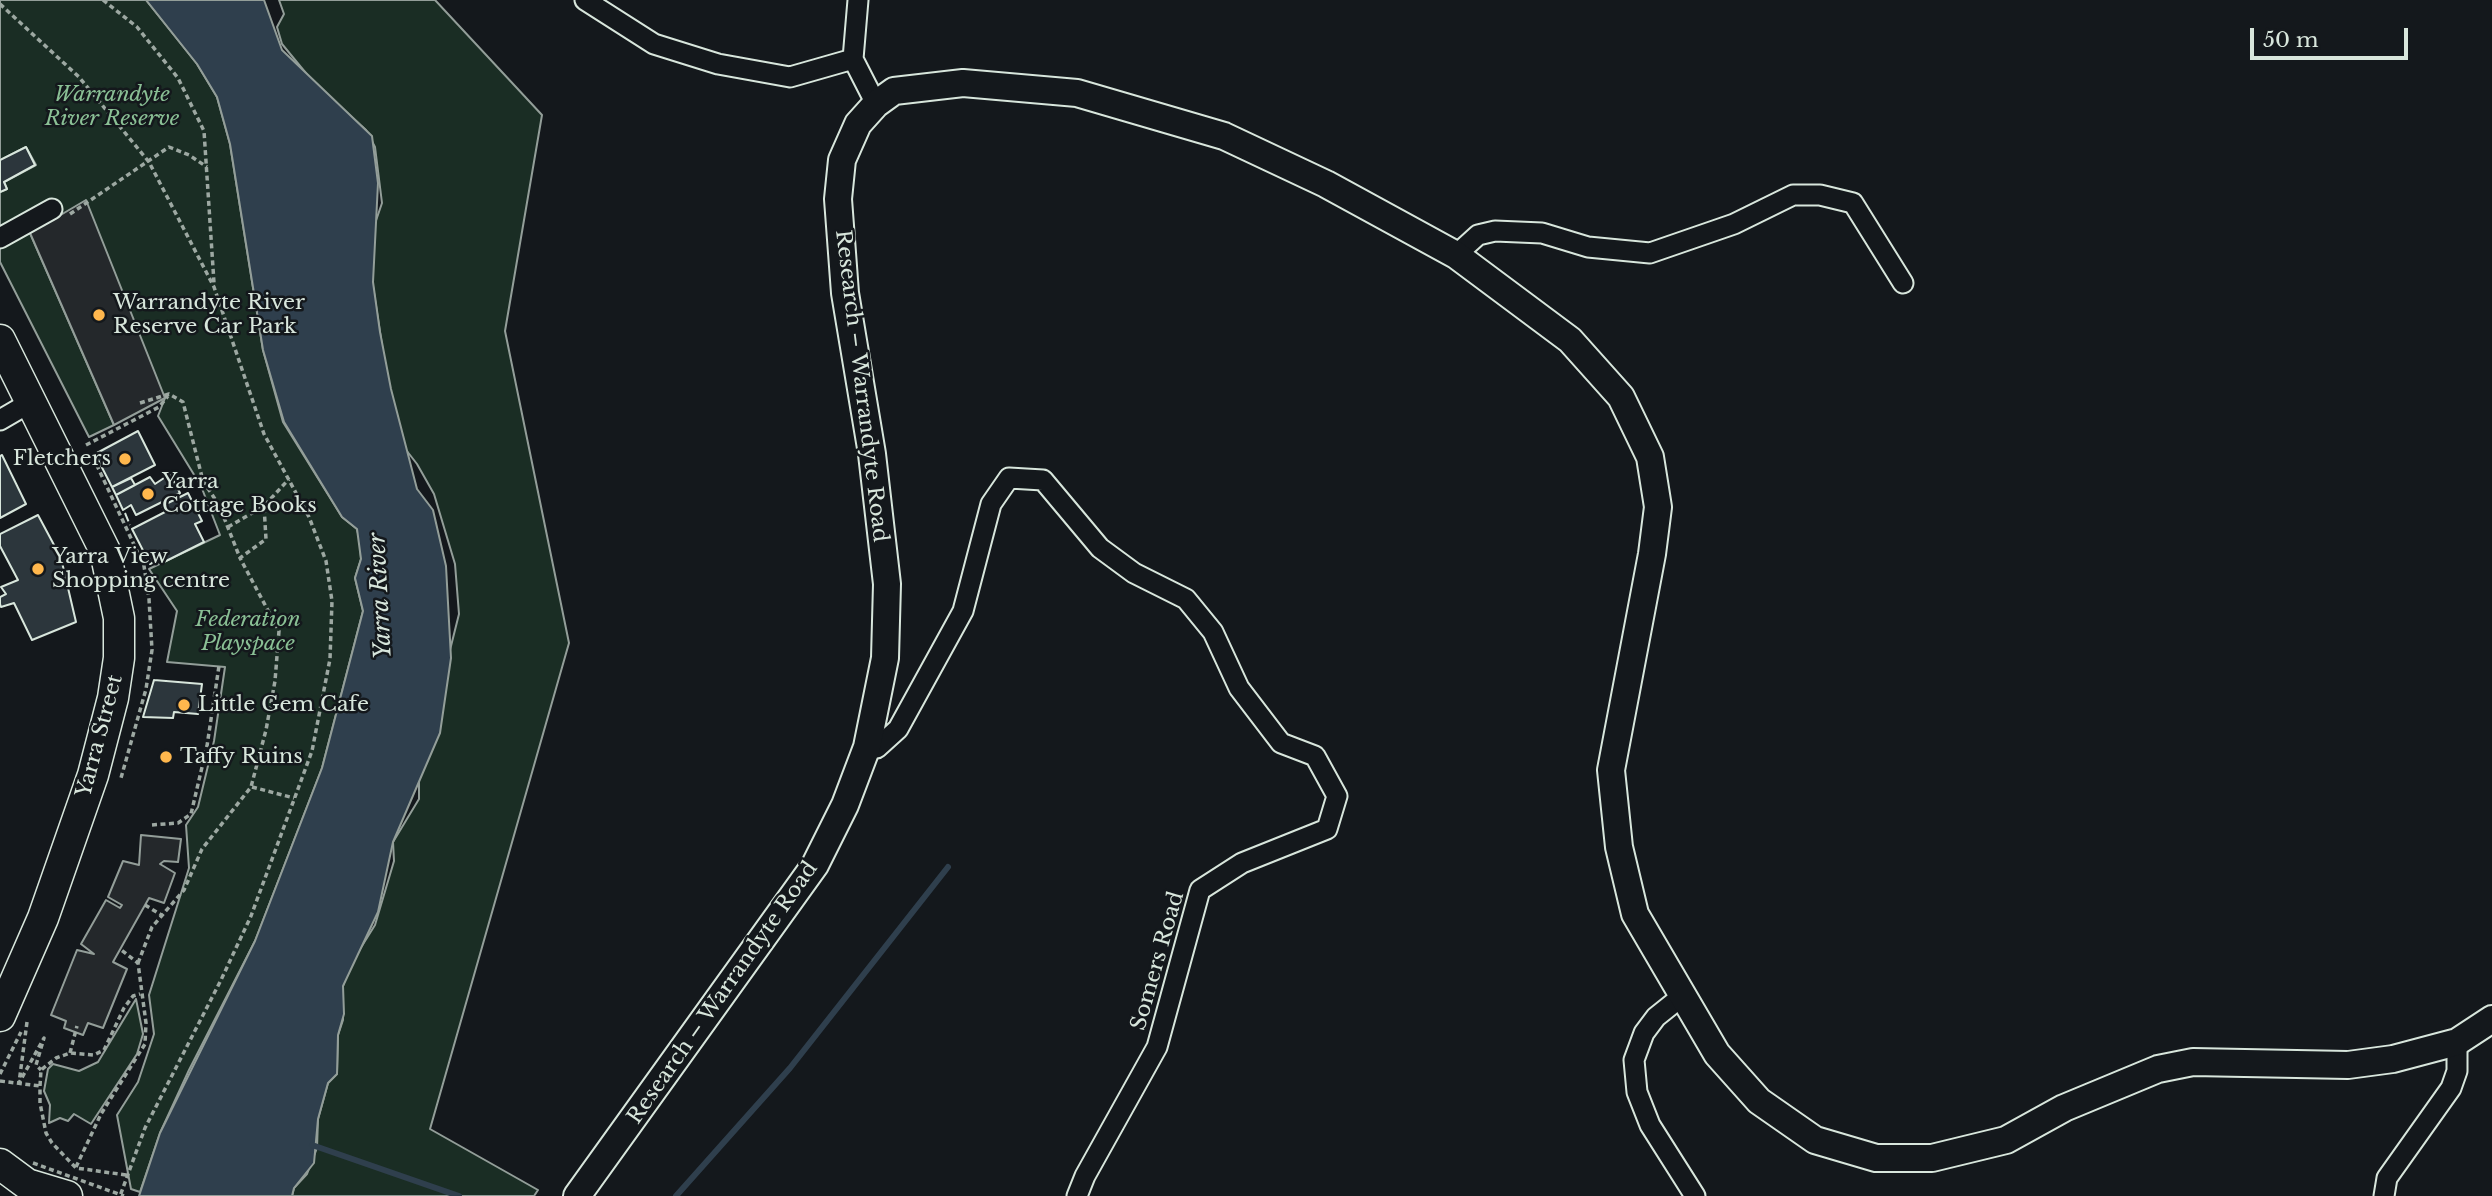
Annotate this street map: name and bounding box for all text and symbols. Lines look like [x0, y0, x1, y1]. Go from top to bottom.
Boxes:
scale bar [2254, 14, 2412, 58]
text: 50 m [2263, 27, 2318, 53]
park label: Warrandyte River Reserve [45, 82, 179, 132]
street label: Research – Warrandyte Road [829, 228, 893, 544]
place label: Warrandyte River Reserve Car Park [113, 290, 305, 340]
marker: Warrandyte River Reserve Car Park [91, 307, 107, 323]
place label: Fletchers [13, 446, 111, 472]
marker: Fletchers [117, 451, 133, 467]
place label: Yarra Cottage Books [162, 469, 317, 519]
marker: Yarra Cottage Books [140, 486, 156, 502]
water label: Yarra River [364, 532, 398, 660]
place label: Yarra View Shopping centre [52, 544, 230, 594]
marker: Yarra View Shopping centre [30, 561, 46, 577]
park label: Federation Playspace [195, 607, 301, 657]
street label: Yarra Street [72, 672, 128, 800]
place label: Little Gem Cafe [198, 692, 369, 718]
marker: Little Gem Cafe [176, 697, 192, 713]
place label: Taffy Ruins [180, 744, 303, 770]
marker: Taffy Ruins [158, 749, 174, 765]
street label: Research – Warrandyte Road [623, 857, 823, 1129]
street label: Somers Road [1126, 889, 1190, 1033]

